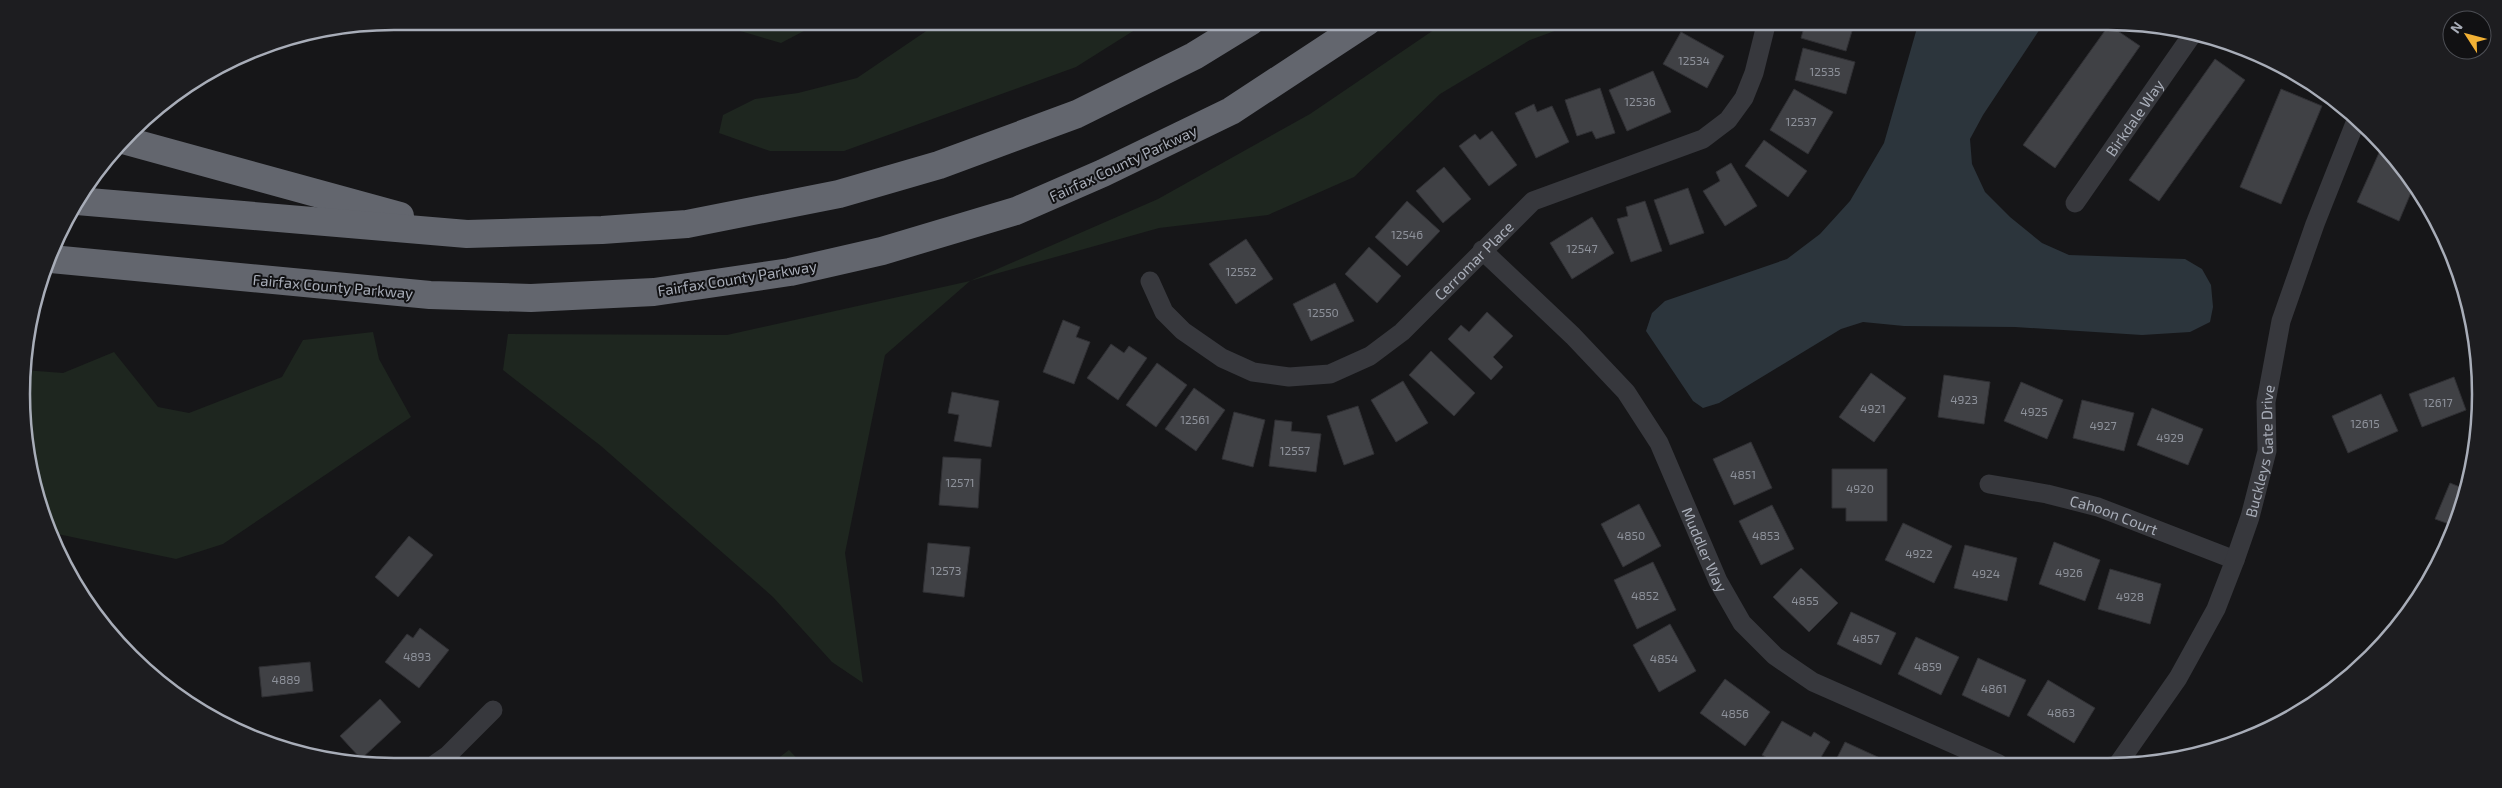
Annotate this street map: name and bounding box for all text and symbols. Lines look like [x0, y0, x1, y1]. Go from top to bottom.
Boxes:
north arrow [2442, 10, 2492, 60]
text: N [2446, 18, 2466, 36]
house number: 12534 [1678, 53, 1710, 67]
house number: 12535 [1809, 64, 1841, 78]
street label: Birkdale Way [2102, 76, 2167, 159]
house number: 12536 [1624, 94, 1656, 108]
house number: 12537 [1786, 114, 1816, 128]
street label: Fairfax County Parkway [1046, 121, 1200, 205]
street label: Cerromar Place [1430, 217, 1517, 304]
house number: 12546 [1391, 227, 1423, 241]
house number: 12547 [1566, 241, 1598, 255]
street label: Fairfax County Parkway [656, 257, 818, 299]
house number: 12552 [1225, 264, 1257, 278]
street label: Fairfax County Parkway [252, 270, 414, 302]
house number: 12550 [1307, 305, 1339, 319]
street label: Buckleys Gate Drive [2241, 383, 2278, 519]
house number: 4923 [1950, 392, 1978, 406]
house number: 12617 [2423, 395, 2453, 409]
house number: 4921 [1860, 401, 1886, 415]
house number: 4925 [2020, 404, 2048, 418]
house number: 12561 [1180, 412, 1210, 426]
house number: 12615 [2350, 416, 2380, 430]
house number: 4927 [2089, 418, 2117, 432]
house number: 4929 [2156, 430, 2184, 444]
house number: 12557 [1280, 443, 1310, 457]
house number: 4851 [1730, 467, 1756, 481]
house number: 12571 [946, 475, 974, 489]
house number: 4920 [1846, 481, 1874, 495]
street label: Cahoon Court [2068, 491, 2161, 538]
street label: Muddler Way [1679, 504, 1731, 595]
house number: 4850 [1617, 528, 1645, 542]
house number: 4853 [1752, 528, 1780, 542]
house number: 4922 [1905, 546, 1933, 560]
house number: 12573 [931, 563, 961, 577]
house number: 4926 [2055, 565, 2083, 579]
house number: 4924 [1972, 566, 2000, 580]
house number: 4852 [1631, 588, 1659, 602]
house number: 4928 [2116, 589, 2144, 603]
house number: 4855 [1791, 593, 1819, 607]
house number: 4857 [1852, 631, 1880, 645]
house number: 4893 [403, 649, 431, 663]
house number: 4854 [1650, 651, 1678, 665]
house number: 4859 [1914, 659, 1942, 673]
house number: 4889 [272, 672, 301, 686]
house number: 4861 [1981, 681, 2007, 695]
house number: 4863 [2047, 705, 2075, 719]
house number: 4856 [1721, 706, 1749, 720]

